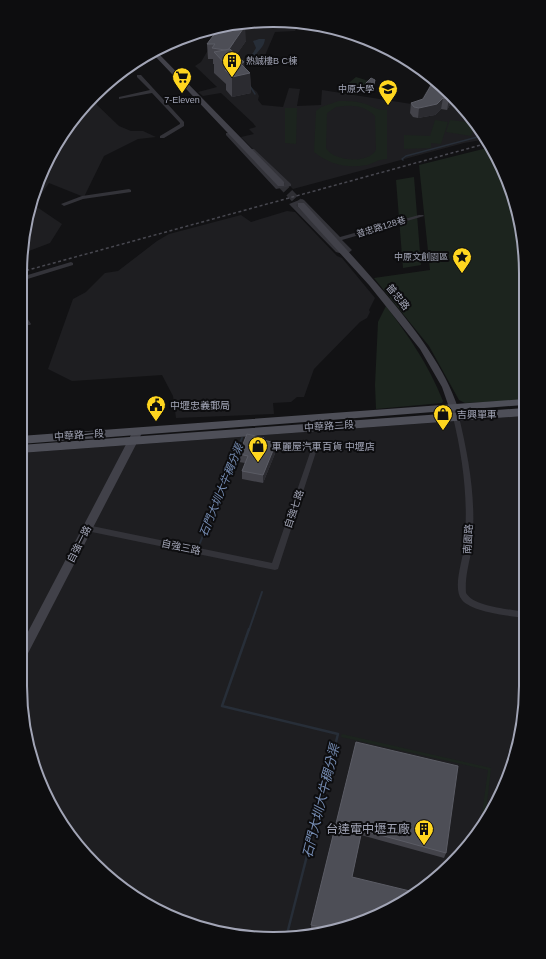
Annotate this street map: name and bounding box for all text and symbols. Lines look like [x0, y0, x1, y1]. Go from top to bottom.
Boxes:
building icon: 熱誠樓B C棟 [221, 50, 243, 78]
place label: 熱誠樓B C棟 [246, 55, 298, 66]
supermarket icon: 7-Eleven [171, 66, 193, 94]
school or university icon: 中原大學 [377, 78, 399, 106]
place label: 中原大學 [338, 84, 374, 94]
place label: 7-Eleven [164, 95, 200, 105]
street label: 普忠路128巷 [355, 215, 407, 239]
place icon: 中原文創園區 [451, 246, 473, 274]
place label: 中原文創園區 [394, 252, 448, 262]
street label: 普忠路 [384, 282, 412, 312]
public building icon: 中壢忠義郵局 [145, 394, 167, 422]
place label: 中壢忠義郵局 [170, 400, 230, 411]
shop icon: 吉興單車 [432, 403, 454, 431]
place label: 吉興單車 [457, 409, 497, 420]
street label: 中華路二段 [304, 419, 354, 433]
street label: 中華路一段 [54, 428, 104, 442]
shop icon: 車麗屋汽車百貨 中壢店 [247, 435, 269, 463]
water label: 石門大圳大牛稠分渠 [197, 440, 246, 538]
place label: 車麗屋汽車百貨 中壢店 [272, 441, 375, 452]
street label: 自強七路 [282, 488, 306, 530]
street label: 自強一路 [65, 524, 93, 564]
street label: 南園路 [461, 524, 475, 554]
street label: 自強三路 [160, 537, 202, 557]
water label: 石門大圳大牛稠分渠 [300, 740, 343, 860]
building icon: 台達電中壢五廠 [413, 818, 435, 846]
place label: 台達電中壢五廠 [326, 822, 410, 836]

